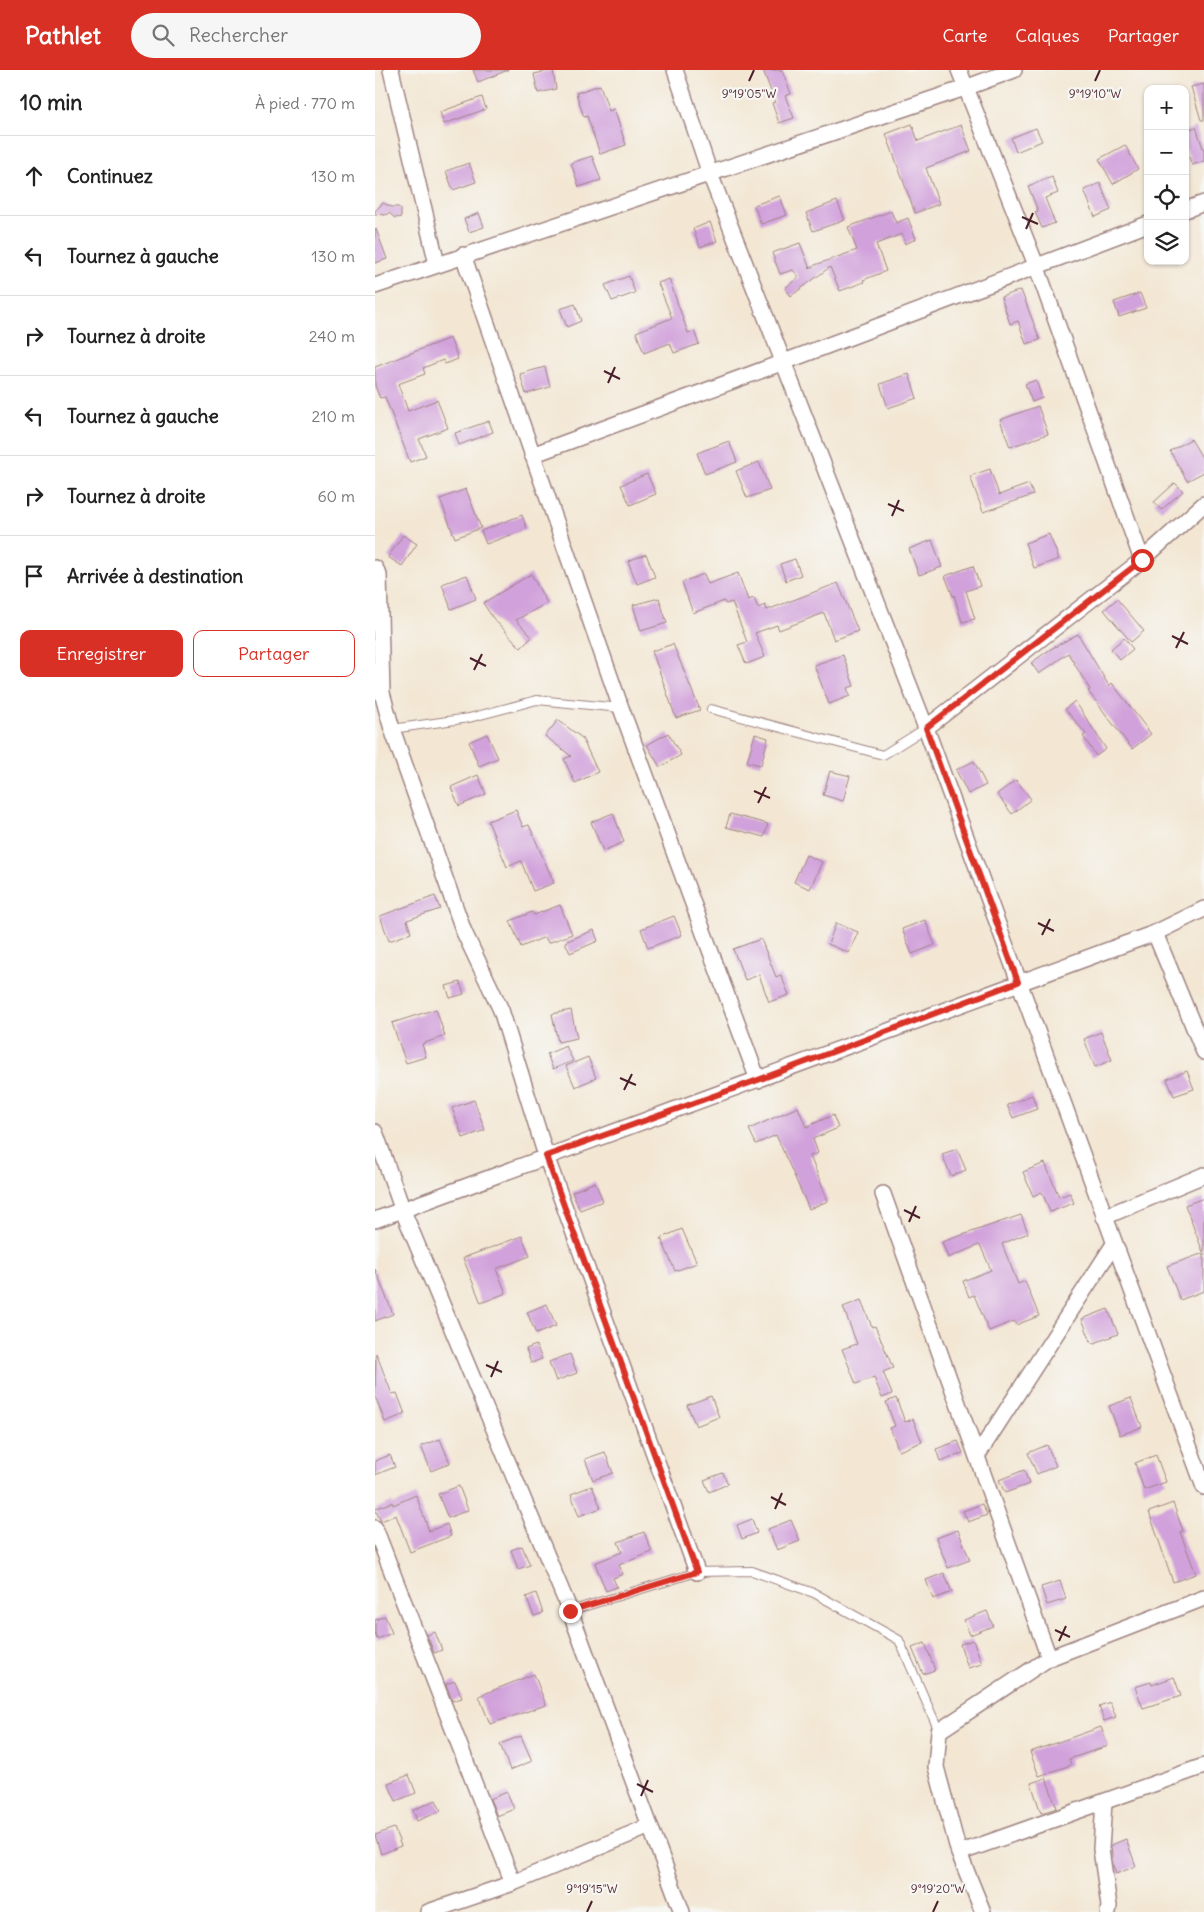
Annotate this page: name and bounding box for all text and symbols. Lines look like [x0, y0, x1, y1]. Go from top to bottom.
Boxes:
search box [131, 13, 481, 58]
text: Pathlet [25, 20, 101, 50]
icon: search [149, 21, 177, 49]
text: Rechercher [189, 23, 288, 47]
text: Carte [942, 24, 987, 47]
text: Calques [1015, 24, 1080, 47]
text: Partager [1108, 24, 1179, 47]
map controls [1144, 85, 1189, 265]
button: + [1144, 85, 1189, 130]
text: 9°19'05"W [722, 86, 776, 101]
text: 9°19'10"W [1069, 86, 1121, 101]
text: 10 min [20, 89, 82, 116]
text: À pied · 770 m [255, 93, 355, 113]
button: − [1144, 130, 1189, 175]
icon: ahead [20, 162, 48, 190]
text: Continuez [67, 164, 153, 188]
text: 130 m [311, 166, 355, 186]
button: locate [1144, 175, 1189, 220]
button: layers [1144, 220, 1189, 265]
icon: left [20, 242, 48, 270]
text: Tournez à gauche [67, 244, 219, 268]
text: 130 m [311, 246, 355, 266]
icon: right [20, 322, 48, 350]
text: Tournez à droite [67, 324, 206, 348]
text: 240 m [309, 326, 355, 346]
icon: left [20, 402, 48, 430]
text: Tournez à gauche [67, 404, 219, 428]
text: 210 m [312, 406, 355, 426]
icon: right [20, 482, 48, 510]
text: Tournez à droite [67, 484, 206, 508]
text: 60 m [317, 486, 355, 506]
route start [1131, 549, 1154, 572]
icon: arrive [20, 562, 48, 590]
text: Arrivée à destination [67, 564, 243, 588]
button: Enregistrer [20, 630, 183, 677]
button: Partager [193, 630, 355, 677]
route end [559, 1600, 582, 1623]
text: 9°19'15"W [566, 1881, 618, 1896]
text: 9°19'20"W [911, 1881, 965, 1896]

